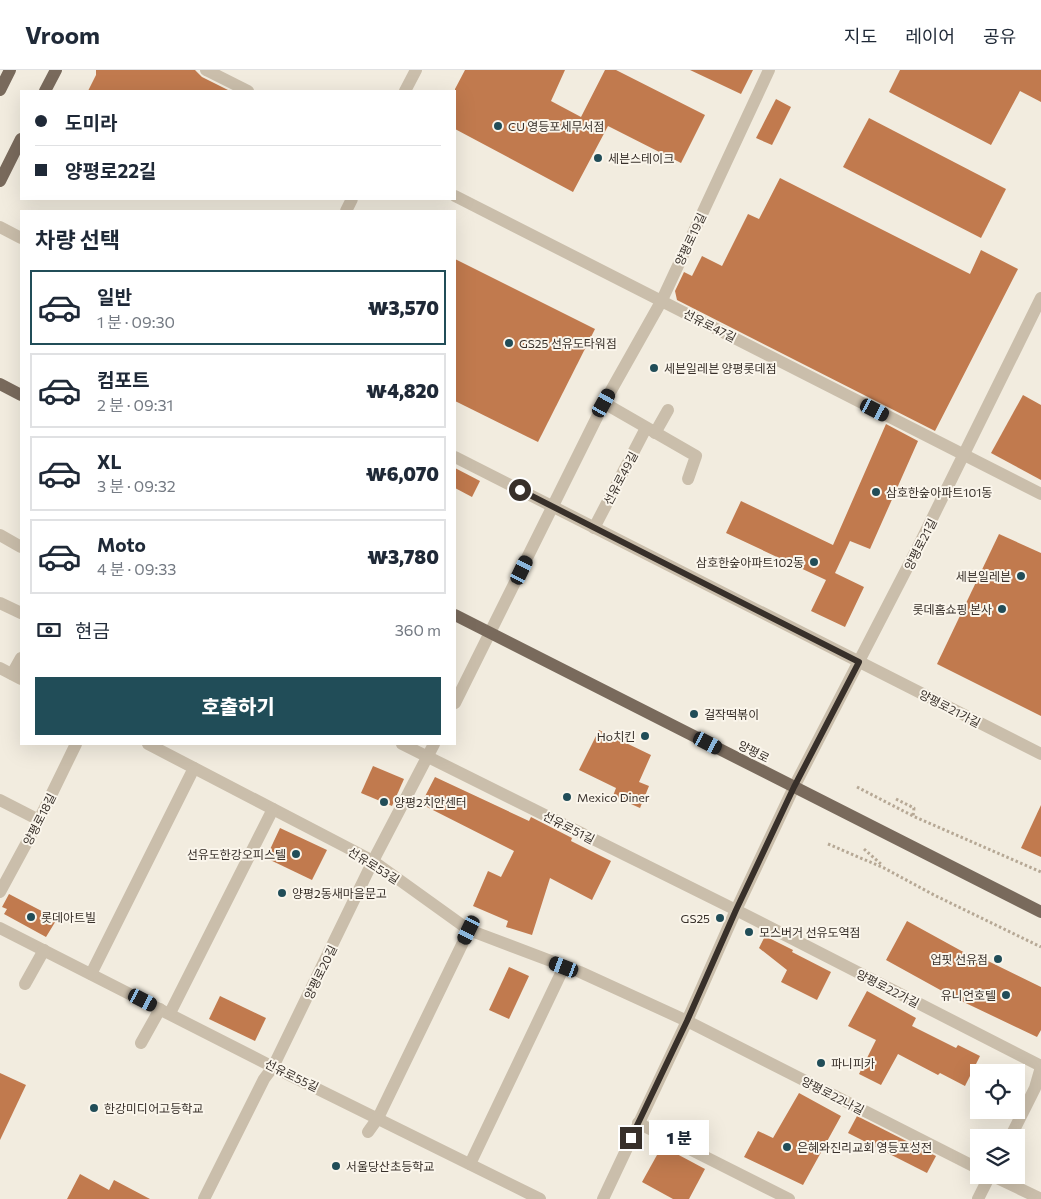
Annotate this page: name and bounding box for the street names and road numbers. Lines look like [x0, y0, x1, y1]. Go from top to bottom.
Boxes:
street label: 양평로19길 [672, 210, 708, 268]
street label: 선유로47길 [681, 306, 739, 344]
street label: 선유로49길 [600, 449, 640, 507]
street label: 양평로21길 [901, 516, 939, 572]
street label: 양평로21가길 [917, 687, 983, 729]
street label: 양평로 [736, 737, 772, 765]
street label: 양평로18길 [20, 791, 58, 847]
street label: 선유로51길 [541, 808, 597, 846]
street label: 선유로53길 [346, 844, 402, 886]
street label: 양평로20길 [301, 943, 339, 1001]
street label: 양평로22가길 [854, 966, 922, 1010]
street label: 선유로55길 [263, 1056, 321, 1094]
street label: 양평로22나길 [799, 1073, 867, 1117]

